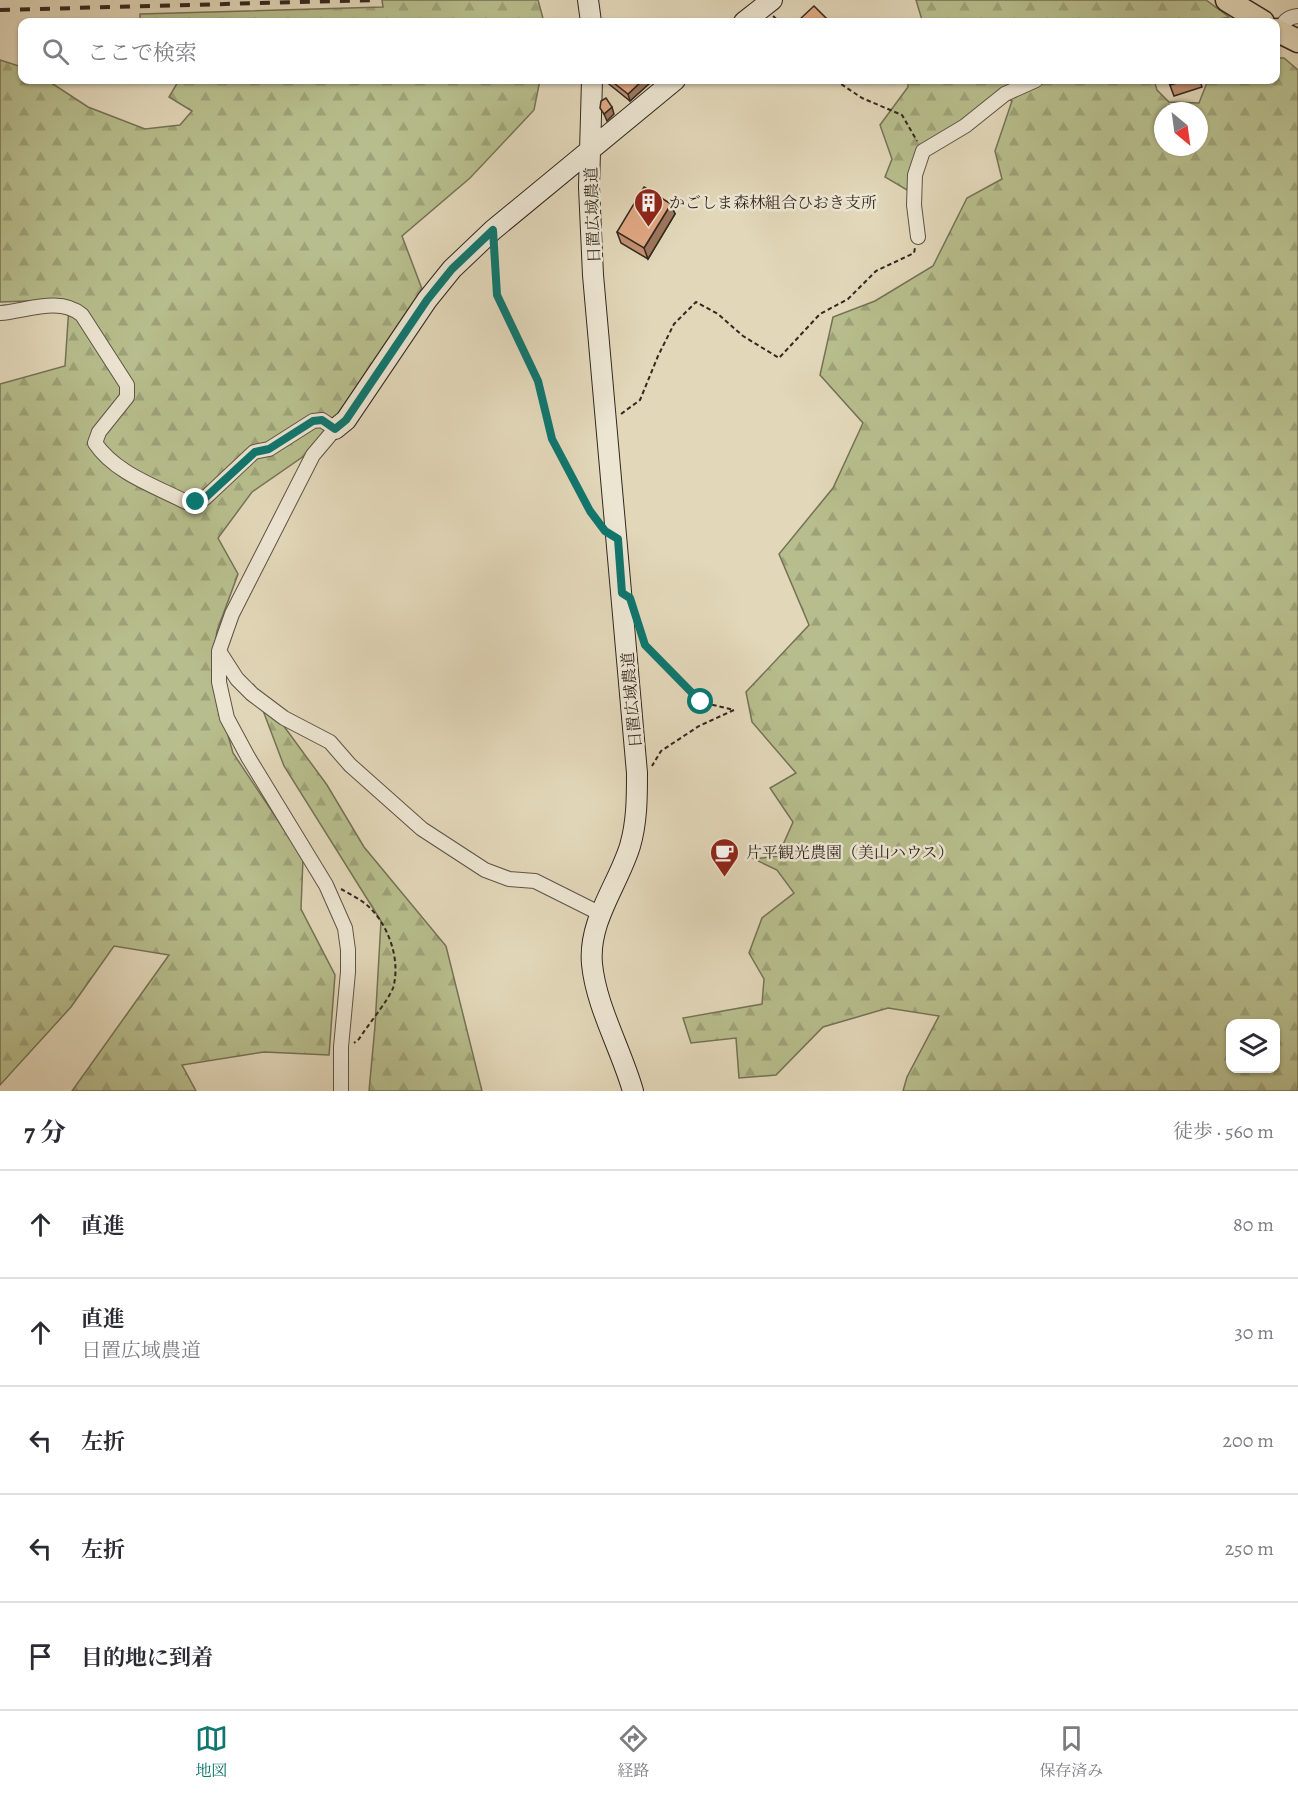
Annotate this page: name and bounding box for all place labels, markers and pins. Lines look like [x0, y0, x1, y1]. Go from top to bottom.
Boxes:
building icon: かごしま森林組合ひおき支所 [632, 186, 664, 228]
place label: かごしま森林組合ひおき支所 [669, 192, 877, 214]
cafe icon: 片平観光農園（美山ハウス） [709, 836, 741, 878]
place label: 片平観光農園（美山ハウス） [746, 842, 954, 864]

